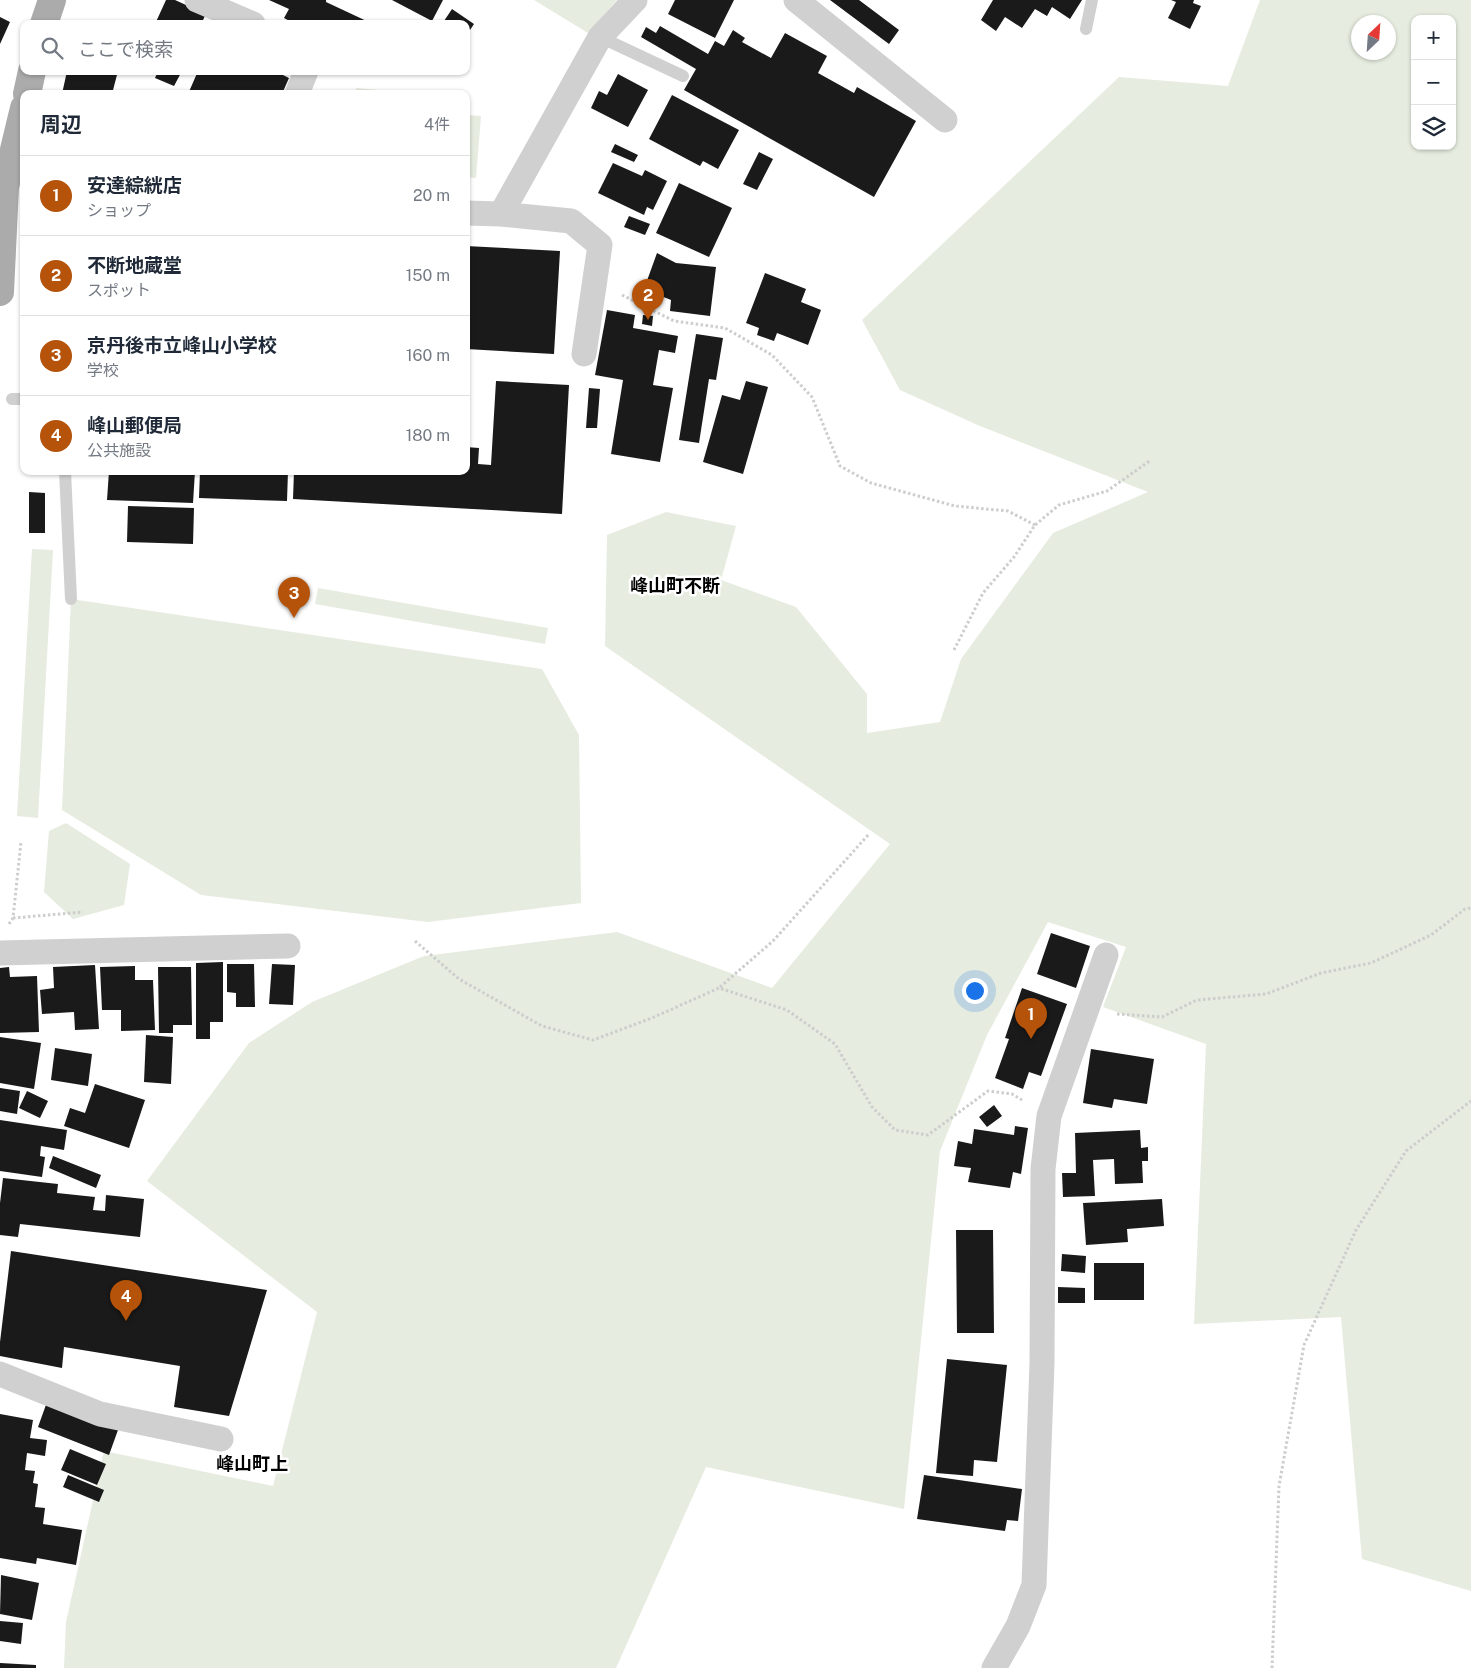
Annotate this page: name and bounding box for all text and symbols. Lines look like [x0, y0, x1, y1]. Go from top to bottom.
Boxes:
north arrow [1351, 15, 1396, 60]
map controls [1411, 15, 1456, 150]
button: + [1411, 15, 1456, 60]
search box [20, 20, 470, 75]
icon: search [38, 34, 66, 62]
text: ここで検索 [78, 38, 173, 60]
button: − [1411, 60, 1456, 105]
button: layers [1411, 105, 1456, 150]
text: 周辺 [40, 112, 82, 137]
text: 4件 [424, 115, 450, 134]
text: 安達綜絖店 [87, 174, 182, 196]
text: 1 [53, 186, 59, 205]
text: 20 m [413, 186, 450, 205]
text: ショップ [87, 201, 151, 220]
text: 不断地蔵堂 [87, 254, 182, 276]
text: 2 [51, 266, 61, 285]
text: 150 m [406, 266, 450, 285]
pin: 2 [632, 279, 664, 320]
text: スポット [87, 281, 151, 300]
text: 京丹後市立峰山小学校 [87, 334, 277, 356]
text: 3 [51, 346, 61, 365]
text: 160 m [406, 346, 450, 365]
text: 学校 [87, 361, 119, 380]
text: 峰山郵便局 [87, 414, 182, 436]
text: 4 [51, 426, 61, 445]
text: 180 m [406, 426, 450, 445]
text: 公共施設 [87, 441, 151, 460]
district label: 峰山町不断 [630, 575, 720, 596]
pin: 3 [278, 577, 310, 618]
your location [962, 978, 988, 1004]
pin: 1 [1015, 998, 1047, 1039]
pin: 4 [110, 1280, 142, 1321]
district label: 峰山町上 [216, 1453, 288, 1474]

